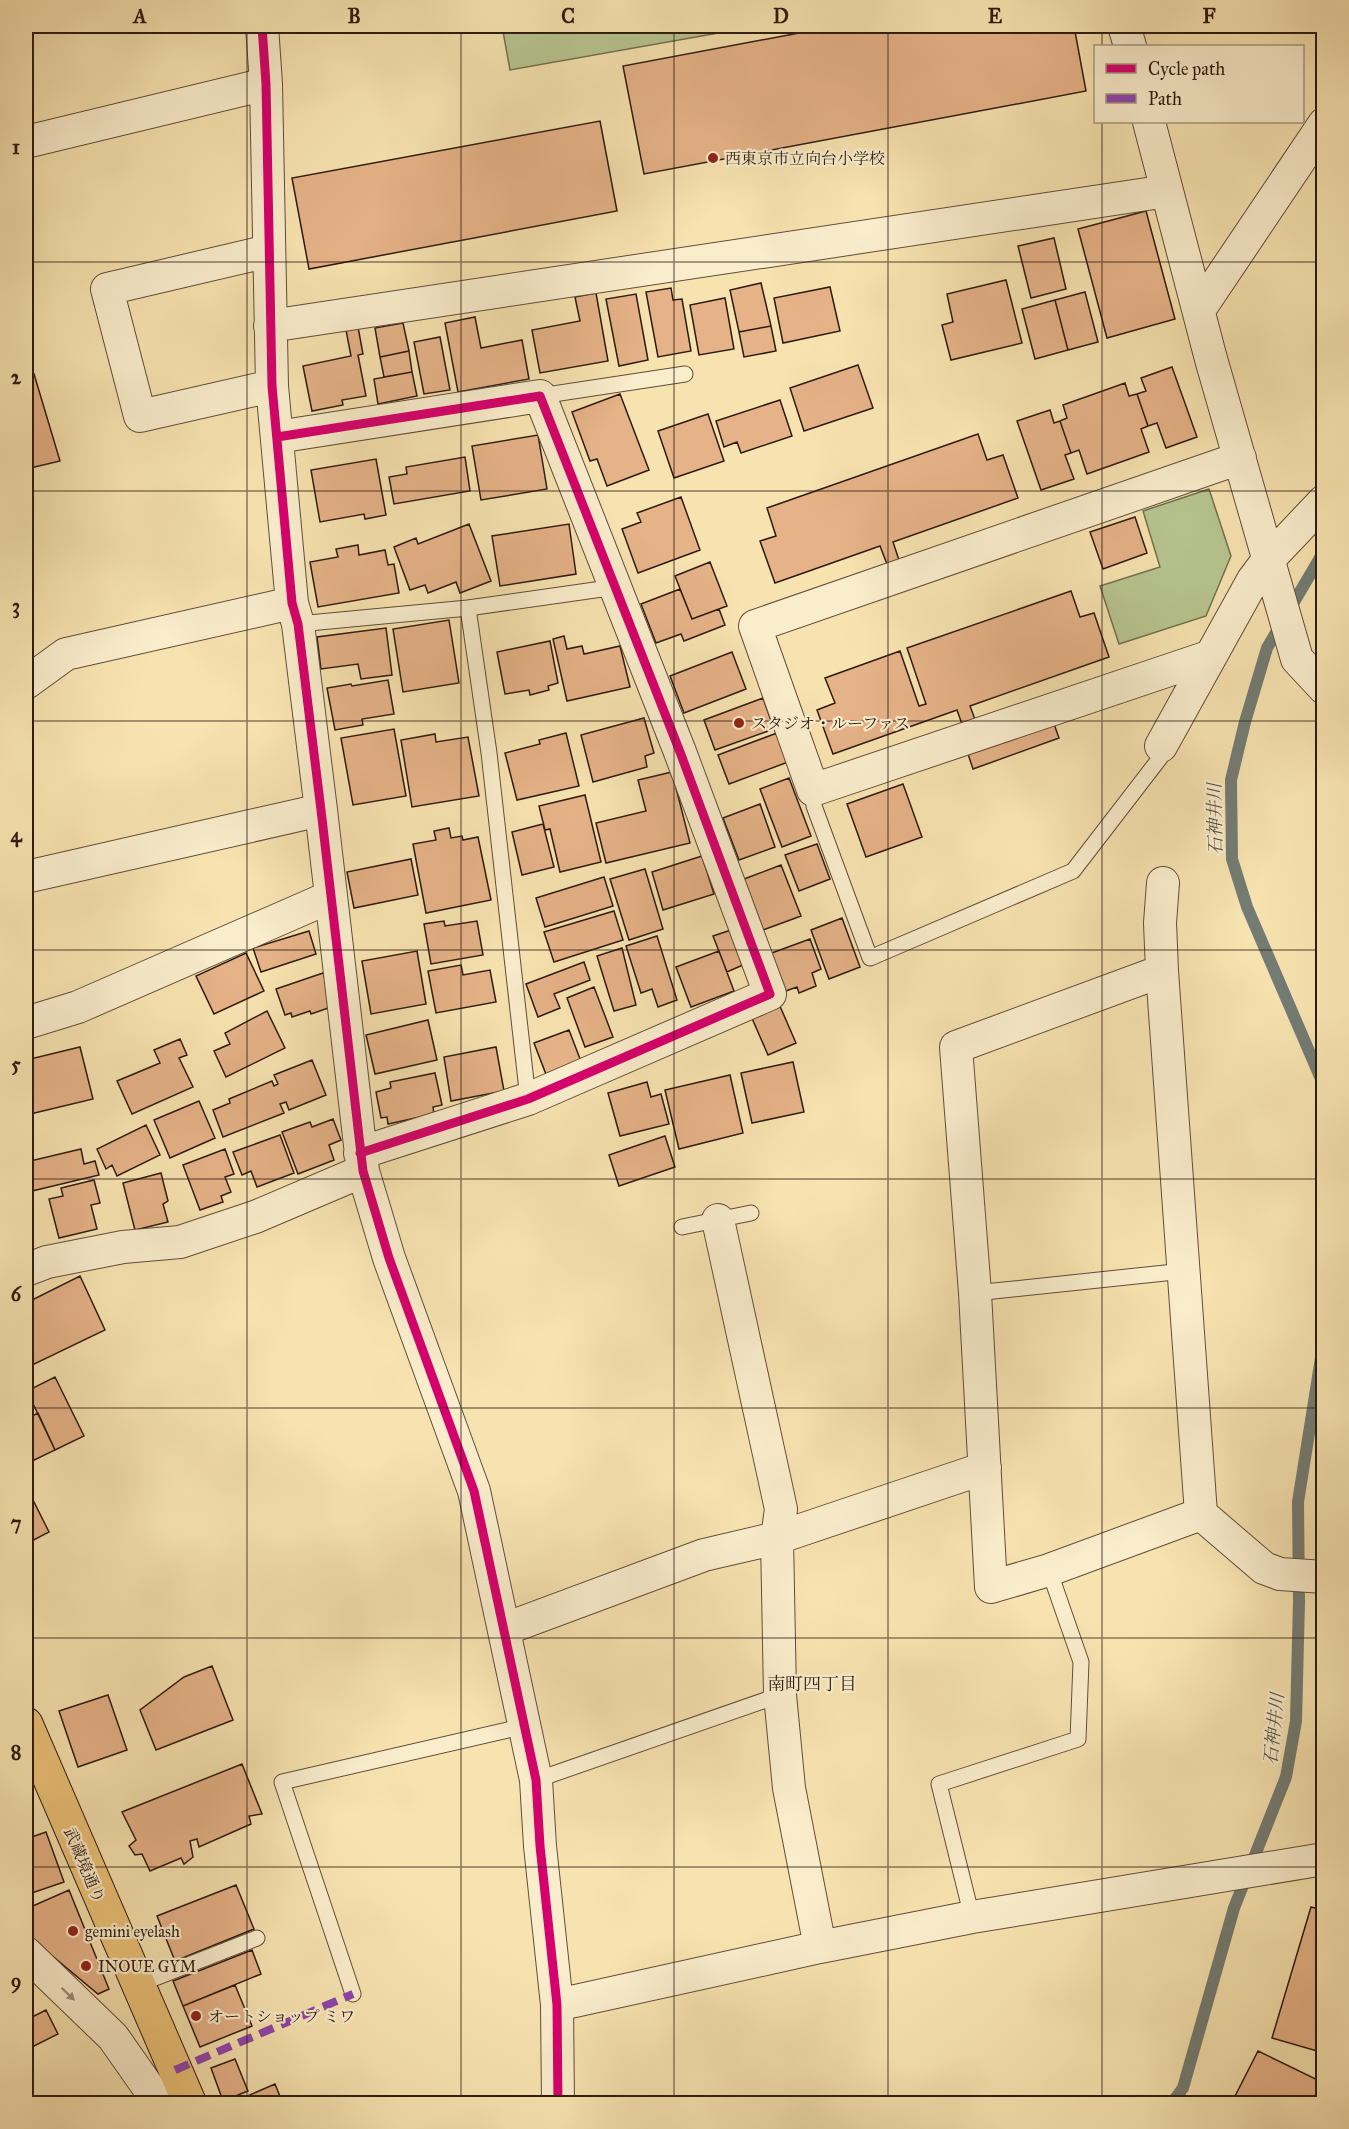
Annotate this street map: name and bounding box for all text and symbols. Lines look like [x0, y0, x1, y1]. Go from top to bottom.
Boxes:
text: A [131, 4, 147, 28]
text: B [347, 4, 361, 28]
text: C [561, 4, 575, 28]
text: D [773, 4, 789, 28]
text: E [988, 4, 1003, 28]
text: F [1202, 4, 1216, 28]
legend [1094, 45, 1304, 123]
text: Cycle path [1148, 58, 1225, 80]
text: Path [1148, 88, 1182, 110]
text: 1 [12, 135, 20, 159]
place label: 西東京市立向台小学校 [725, 149, 885, 168]
marker: 西東京市立向台小学校 [706, 151, 720, 165]
text: 2 [11, 365, 22, 389]
text: 3 [12, 594, 20, 619]
place label: スタジオ・ルーファス [751, 714, 910, 733]
marker: スタジオ・ルーファス [732, 716, 746, 730]
water label: 石神井川 [1203, 781, 1227, 855]
text: 4 [10, 823, 22, 848]
text: 5 [11, 1052, 21, 1076]
text: 6 [11, 1282, 23, 1306]
text: 7 [11, 1511, 22, 1535]
district label: 南町四丁目 [767, 1673, 857, 1695]
water label: 石神井川 [1259, 1690, 1289, 1766]
text: 8 [11, 1740, 21, 1764]
street label: 武蔵境通り [60, 1825, 109, 1906]
place label: gemini eyelash [85, 1922, 180, 1942]
marker: gemini eyelash [66, 1924, 80, 1938]
place label: INOUE GYM [98, 1957, 196, 1976]
marker: INOUE GYM [79, 1959, 93, 1973]
text: 9 [11, 1969, 21, 1994]
one-way arrow [60, 1987, 75, 2001]
place label: オートショップ ミワ [208, 2007, 355, 2026]
marker: オートショップ ミワ [189, 2009, 203, 2023]

